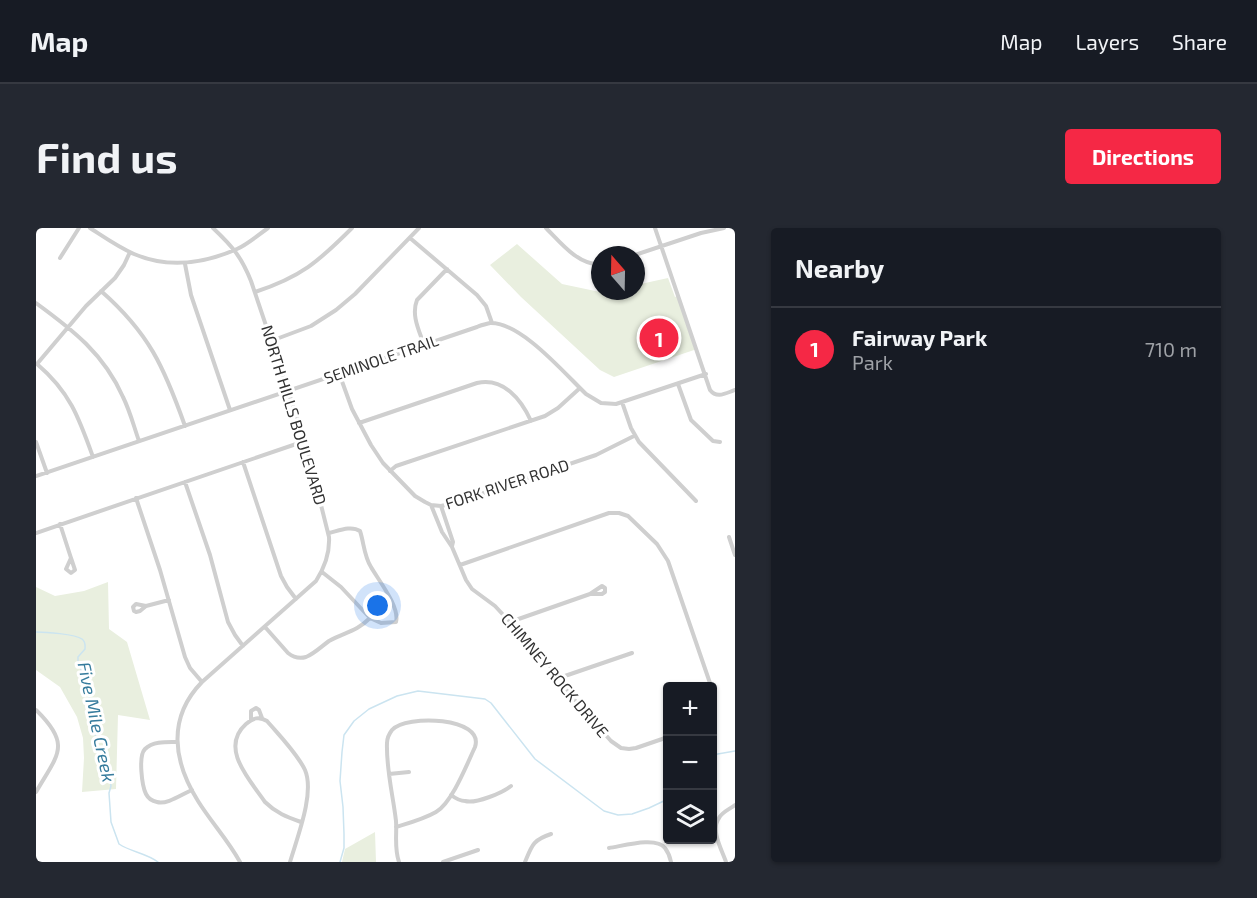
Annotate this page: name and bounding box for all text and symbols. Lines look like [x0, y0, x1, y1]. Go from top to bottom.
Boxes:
text: Map [30, 24, 88, 58]
text: Map [1000, 29, 1042, 54]
text: Layers [1075, 29, 1139, 54]
text: Share [1172, 29, 1227, 54]
button: Directions [1065, 129, 1221, 184]
text: Find us [36, 131, 178, 181]
north arrow [591, 246, 645, 300]
text: Nearby [795, 252, 884, 283]
pin: 1 [640, 316, 678, 360]
street label: NORTH HILLS BOULEVARD [258, 323, 331, 507]
text: Fairway Park [852, 324, 987, 350]
street label: SEMINOLE TRAIL [321, 330, 441, 387]
text: 1 [810, 337, 819, 361]
text: 710 m [1145, 337, 1197, 361]
text: Park [852, 350, 893, 374]
street label: FORK RIVER ROAD [442, 455, 571, 513]
your location [363, 591, 392, 620]
street label: CHIMNEY ROCK DRIVE [498, 609, 613, 741]
water label: Five Mile Creek [73, 660, 120, 784]
map controls [663, 682, 717, 844]
button: + [663, 682, 717, 736]
button: − [663, 736, 717, 790]
button: layers [663, 790, 717, 844]

